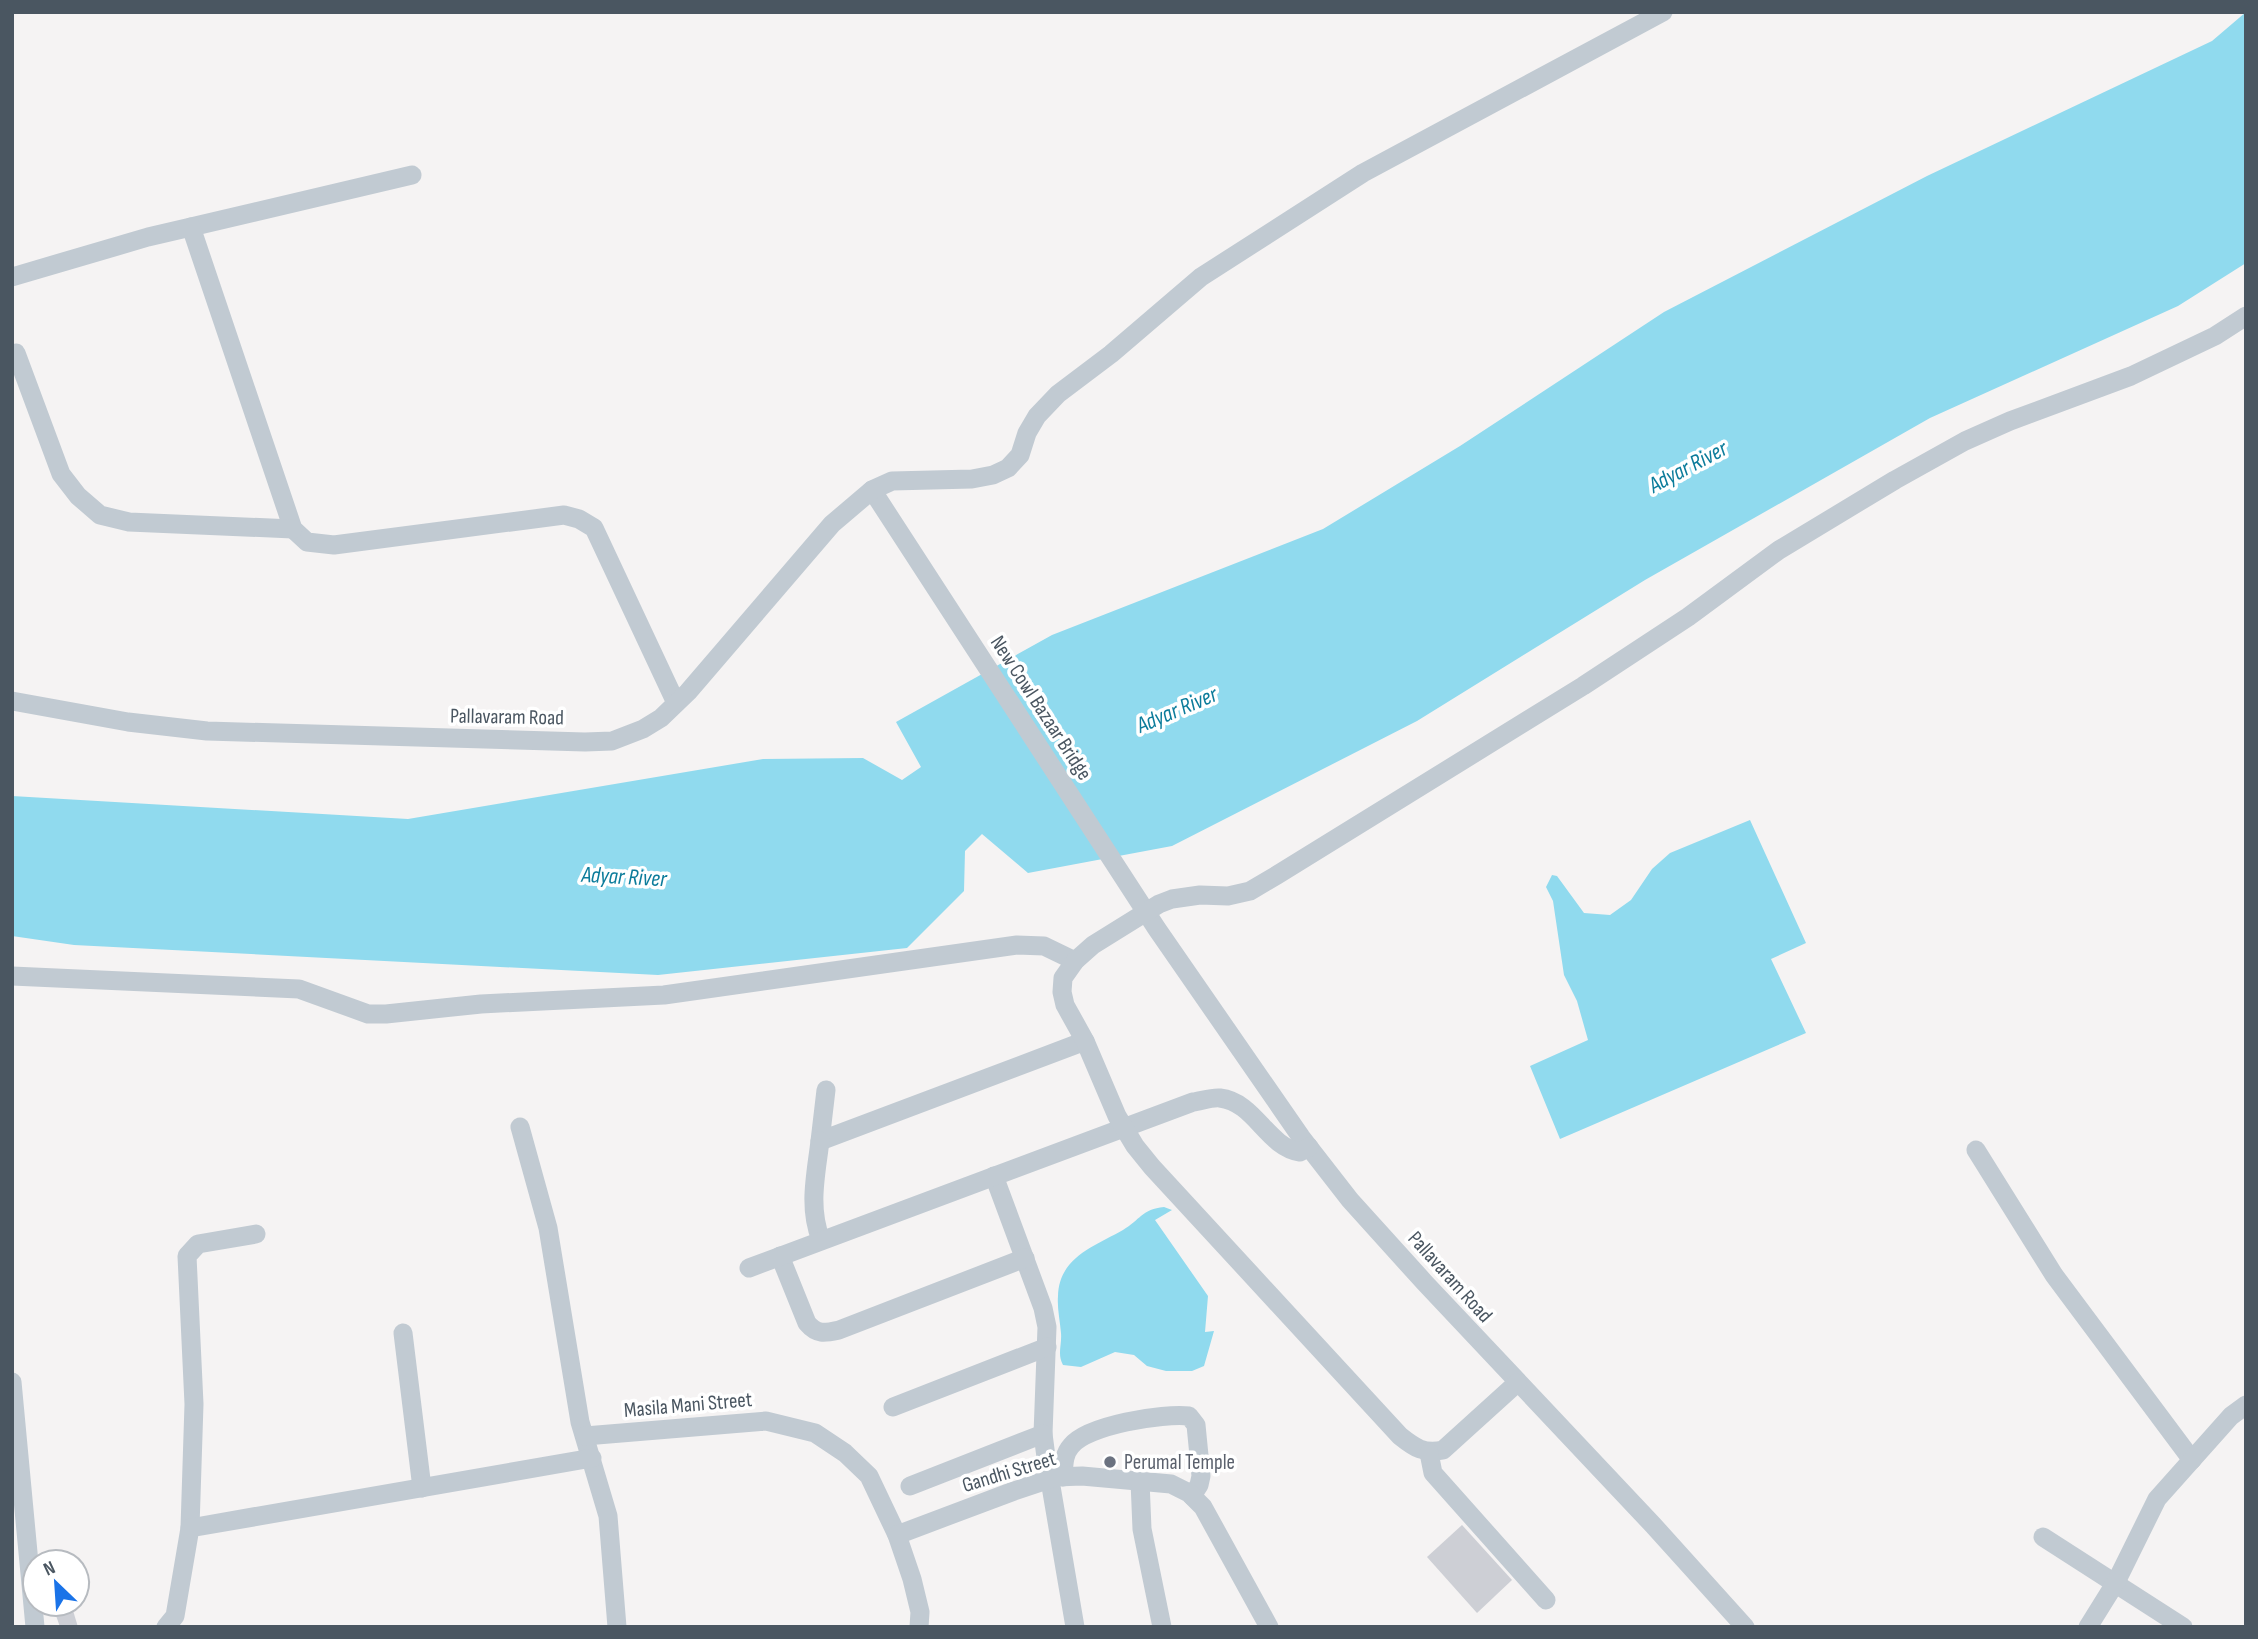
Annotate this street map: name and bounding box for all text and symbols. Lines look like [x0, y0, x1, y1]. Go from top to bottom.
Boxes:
water label: Adyar River [1643, 434, 1733, 500]
street label: New Cowl Bazaar Bridge [985, 631, 1097, 785]
water label: Adyar River [1131, 680, 1223, 740]
street label: Pallavaram Road [450, 704, 564, 730]
water label: Adyar River [580, 861, 669, 893]
street label: Pallavaram Road [1403, 1226, 1497, 1328]
street label: Masila Mani Street [623, 1387, 753, 1423]
street label: Gandhi Street [959, 1446, 1059, 1498]
place label: Perumal Temple [1124, 1450, 1235, 1475]
marker: Perumal Temple [1102, 1454, 1118, 1470]
north arrow [21, 1548, 91, 1618]
text: N [40, 1556, 59, 1582]

